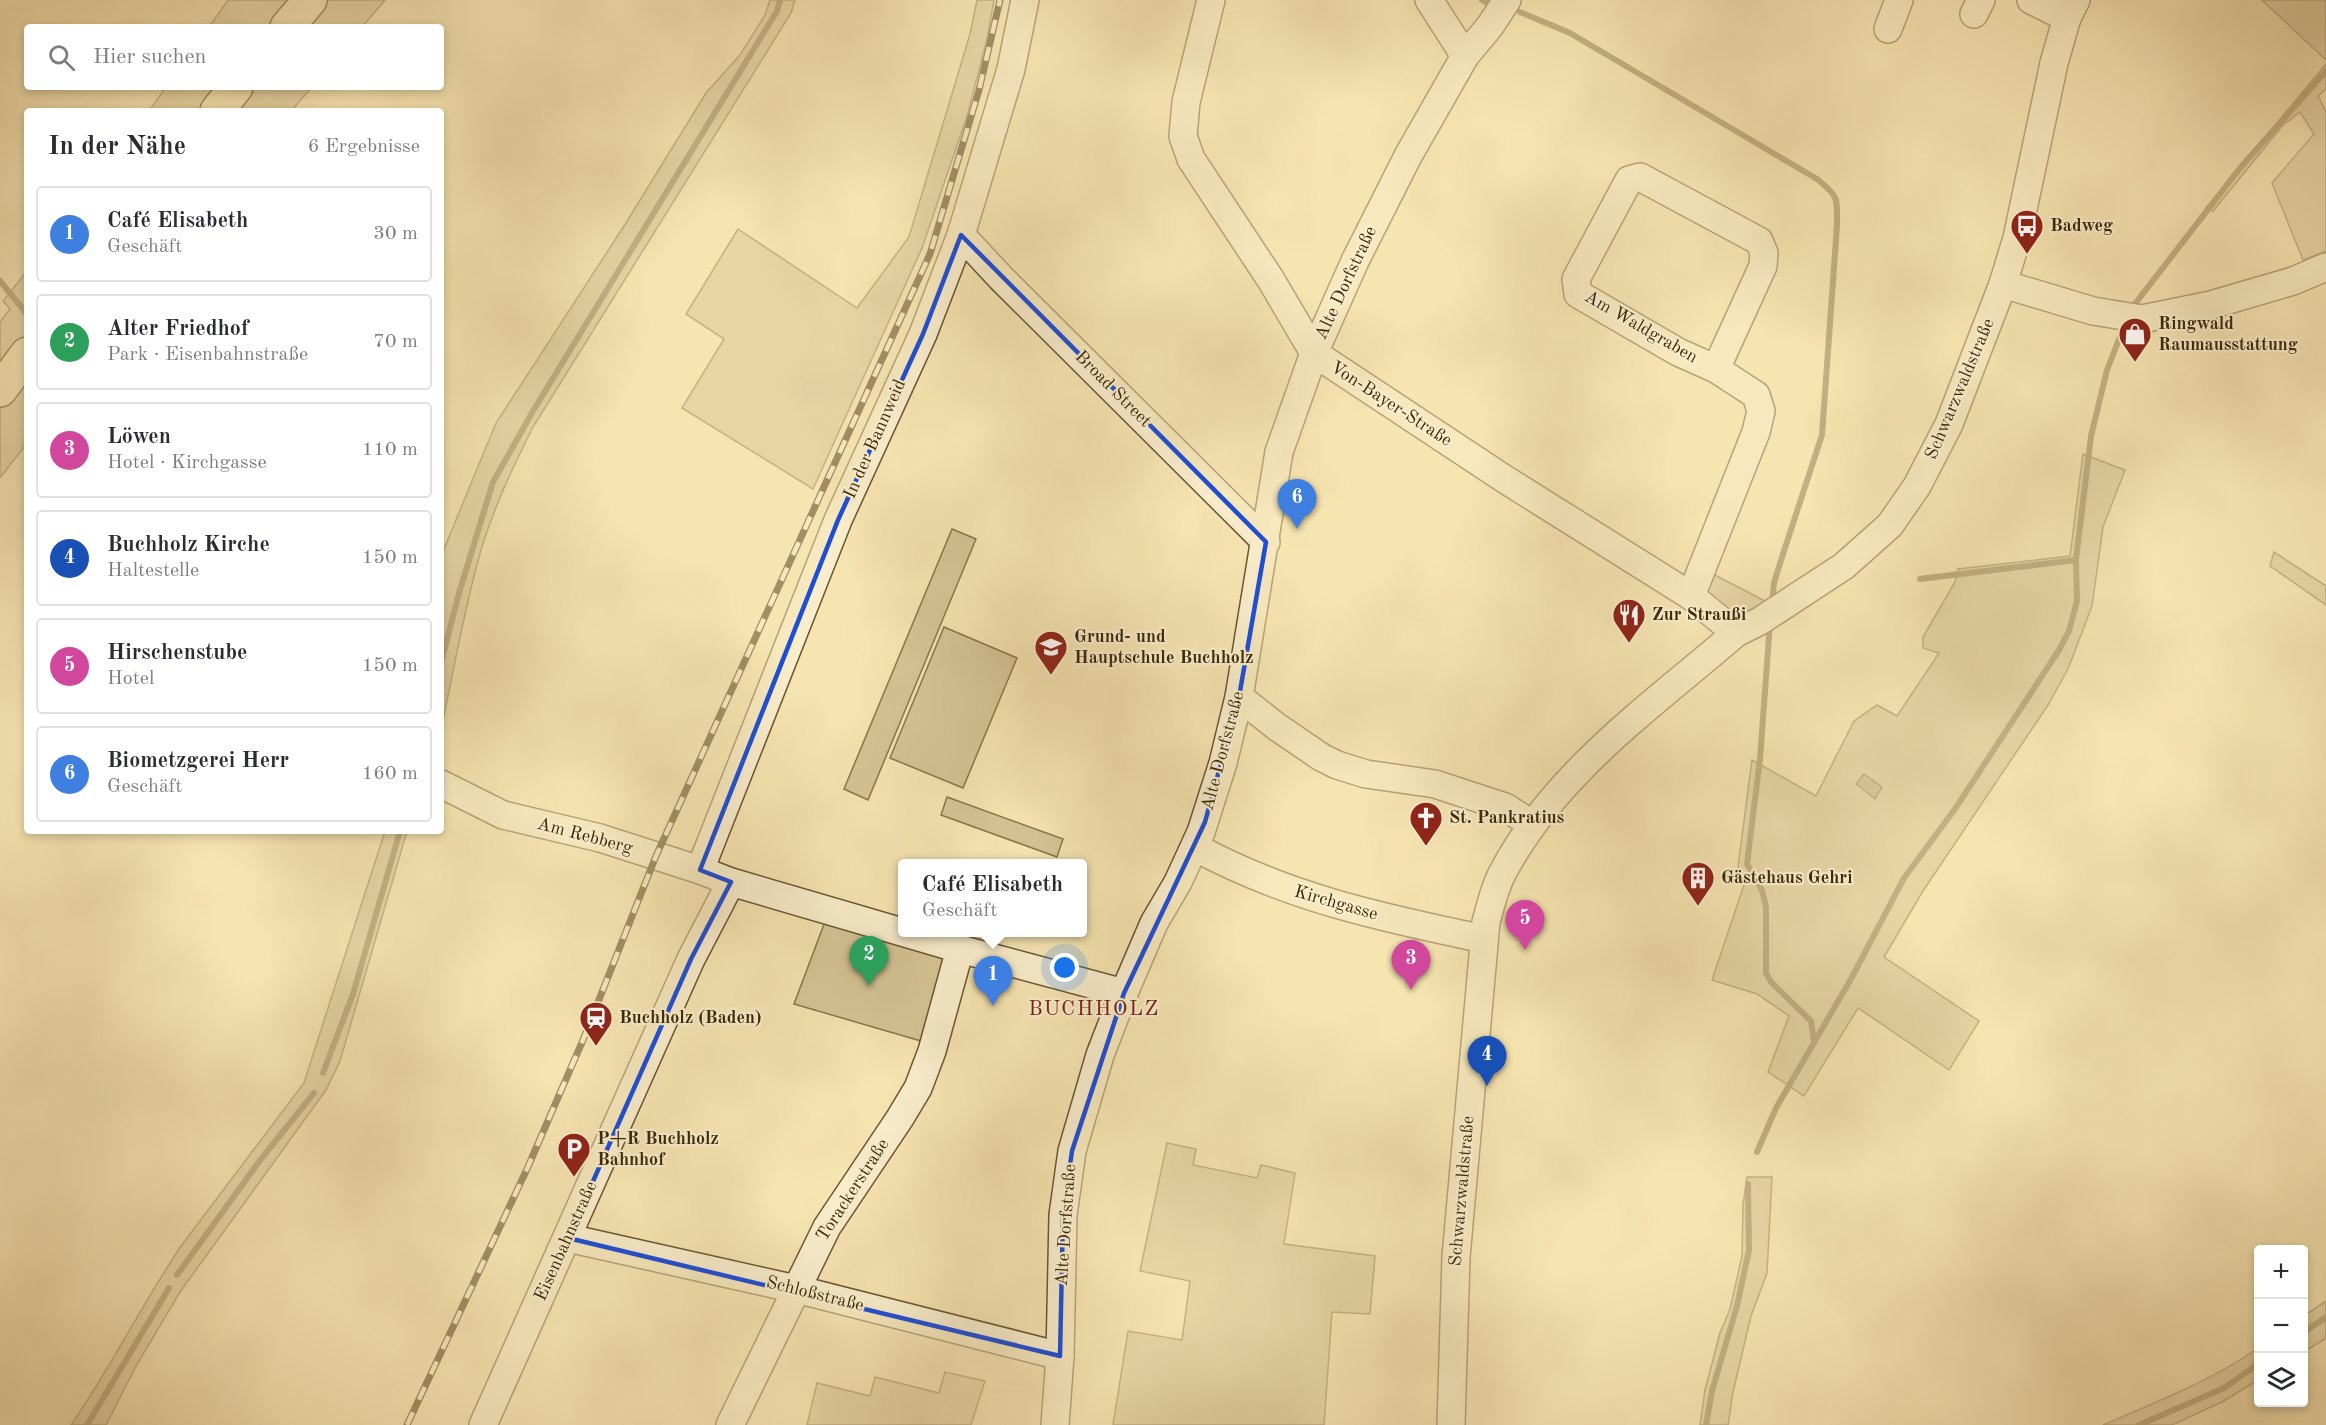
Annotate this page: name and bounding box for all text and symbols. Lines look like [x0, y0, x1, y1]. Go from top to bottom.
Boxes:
search box [24, 24, 444, 90]
icon: search [45, 41, 78, 74]
text: Hier suchen [93, 46, 206, 68]
text: In der Nähe [48, 134, 186, 160]
text: 6 Ergebnisse [308, 137, 420, 157]
bus stop icon: Badweg [2009, 208, 2045, 255]
text: Café Elisabeth [107, 210, 248, 232]
place label: Badweg [2050, 217, 2113, 235]
text: 1 [64, 224, 75, 244]
text: 30 m [373, 224, 418, 244]
street label: Alte Dorfstraße [1312, 224, 1380, 342]
text: Geschäft [107, 237, 182, 257]
street label: Am Waldgraben [1581, 287, 1701, 367]
place label: Ringwald Raumausstattung [2158, 315, 2298, 354]
street label: Schwarzwaldstraße [1922, 316, 1998, 462]
shop icon: Ringwald Raumausstattung [2117, 316, 2153, 363]
text: Alter Friedhof [107, 318, 249, 340]
text: 2 [64, 332, 75, 352]
text: 70 m [373, 332, 418, 352]
text: Park · Eisenbahnstraße [107, 345, 308, 365]
street label: Broad Street [1071, 347, 1155, 431]
street label: Von-Bayer-Straße [1327, 358, 1455, 450]
street label: In der Bannweid [841, 377, 909, 501]
text: Löwen [107, 426, 171, 448]
text: 3 [64, 440, 75, 460]
text: 110 m [362, 440, 418, 460]
text: Hotel · Kirchgasse [107, 453, 267, 473]
pin: 6 [1278, 480, 1316, 529]
text: Buchholz Kirche [107, 534, 270, 556]
text: 4 [64, 548, 75, 568]
text: 150 m [362, 548, 418, 568]
text: Haltestelle [107, 561, 199, 581]
restaurant icon: Zur Straußi [1611, 597, 1647, 644]
place label: Zur Straußi [1652, 606, 1746, 624]
place label: Grund- und Hauptschule Buchholz [1074, 628, 1254, 667]
school or university icon: Grund- und Hauptschule Buchholz [1033, 629, 1069, 676]
text: Hirschenstube [107, 642, 247, 664]
text: 5 [64, 656, 75, 676]
text: 150 m [362, 656, 418, 676]
text: Hotel [107, 669, 154, 689]
street label: Alte Dorfstraße [1198, 689, 1248, 813]
text: Biometzgerei Herr [107, 750, 289, 772]
text: 6 [64, 764, 75, 784]
text: 160 m [362, 764, 418, 784]
text: Geschäft [107, 777, 182, 797]
church icon: St. Pankratius [1408, 800, 1444, 847]
place label: St. Pankratius [1449, 809, 1565, 827]
street label: Am Rebberg [535, 815, 635, 857]
popup [898, 859, 1087, 937]
building icon: Gästehaus Gehri [1680, 860, 1716, 907]
place label: Gästehaus Gehri [1721, 869, 1852, 887]
text: Café Elisabeth [922, 874, 1063, 896]
street label: Kirchgasse [1292, 882, 1380, 924]
pin: 5 [1506, 900, 1544, 950]
text: Geschäft [922, 901, 997, 921]
pin: 2 [850, 936, 888, 986]
pin: 3 [1392, 940, 1430, 990]
your location [1050, 953, 1079, 982]
pin: 1 [974, 956, 1012, 1006]
district label: BUCHHOLZ [1028, 999, 1160, 1020]
station icon: Buchholz (Baden) [578, 1000, 614, 1047]
place label: Buchholz (Baden) [619, 1009, 762, 1027]
pin: 4 [1468, 1036, 1506, 1086]
street label: Schwarzwaldstraße [1446, 1115, 1478, 1267]
place label: P+R Buchholz Bahnhof [597, 1130, 719, 1169]
parking icon: P+R Buchholz Bahnhof [556, 1131, 592, 1178]
street label: Torackerstraße [813, 1136, 893, 1244]
street label: Alte Dorfstraße [1053, 1163, 1079, 1287]
street label: Eisenbahnstraße [532, 1178, 600, 1304]
map controls [2254, 1245, 2308, 1407]
button: + [2254, 1245, 2308, 1299]
street label: Schloßstraße [764, 1273, 866, 1315]
button: − [2254, 1299, 2308, 1353]
button: layers [2254, 1353, 2308, 1407]

